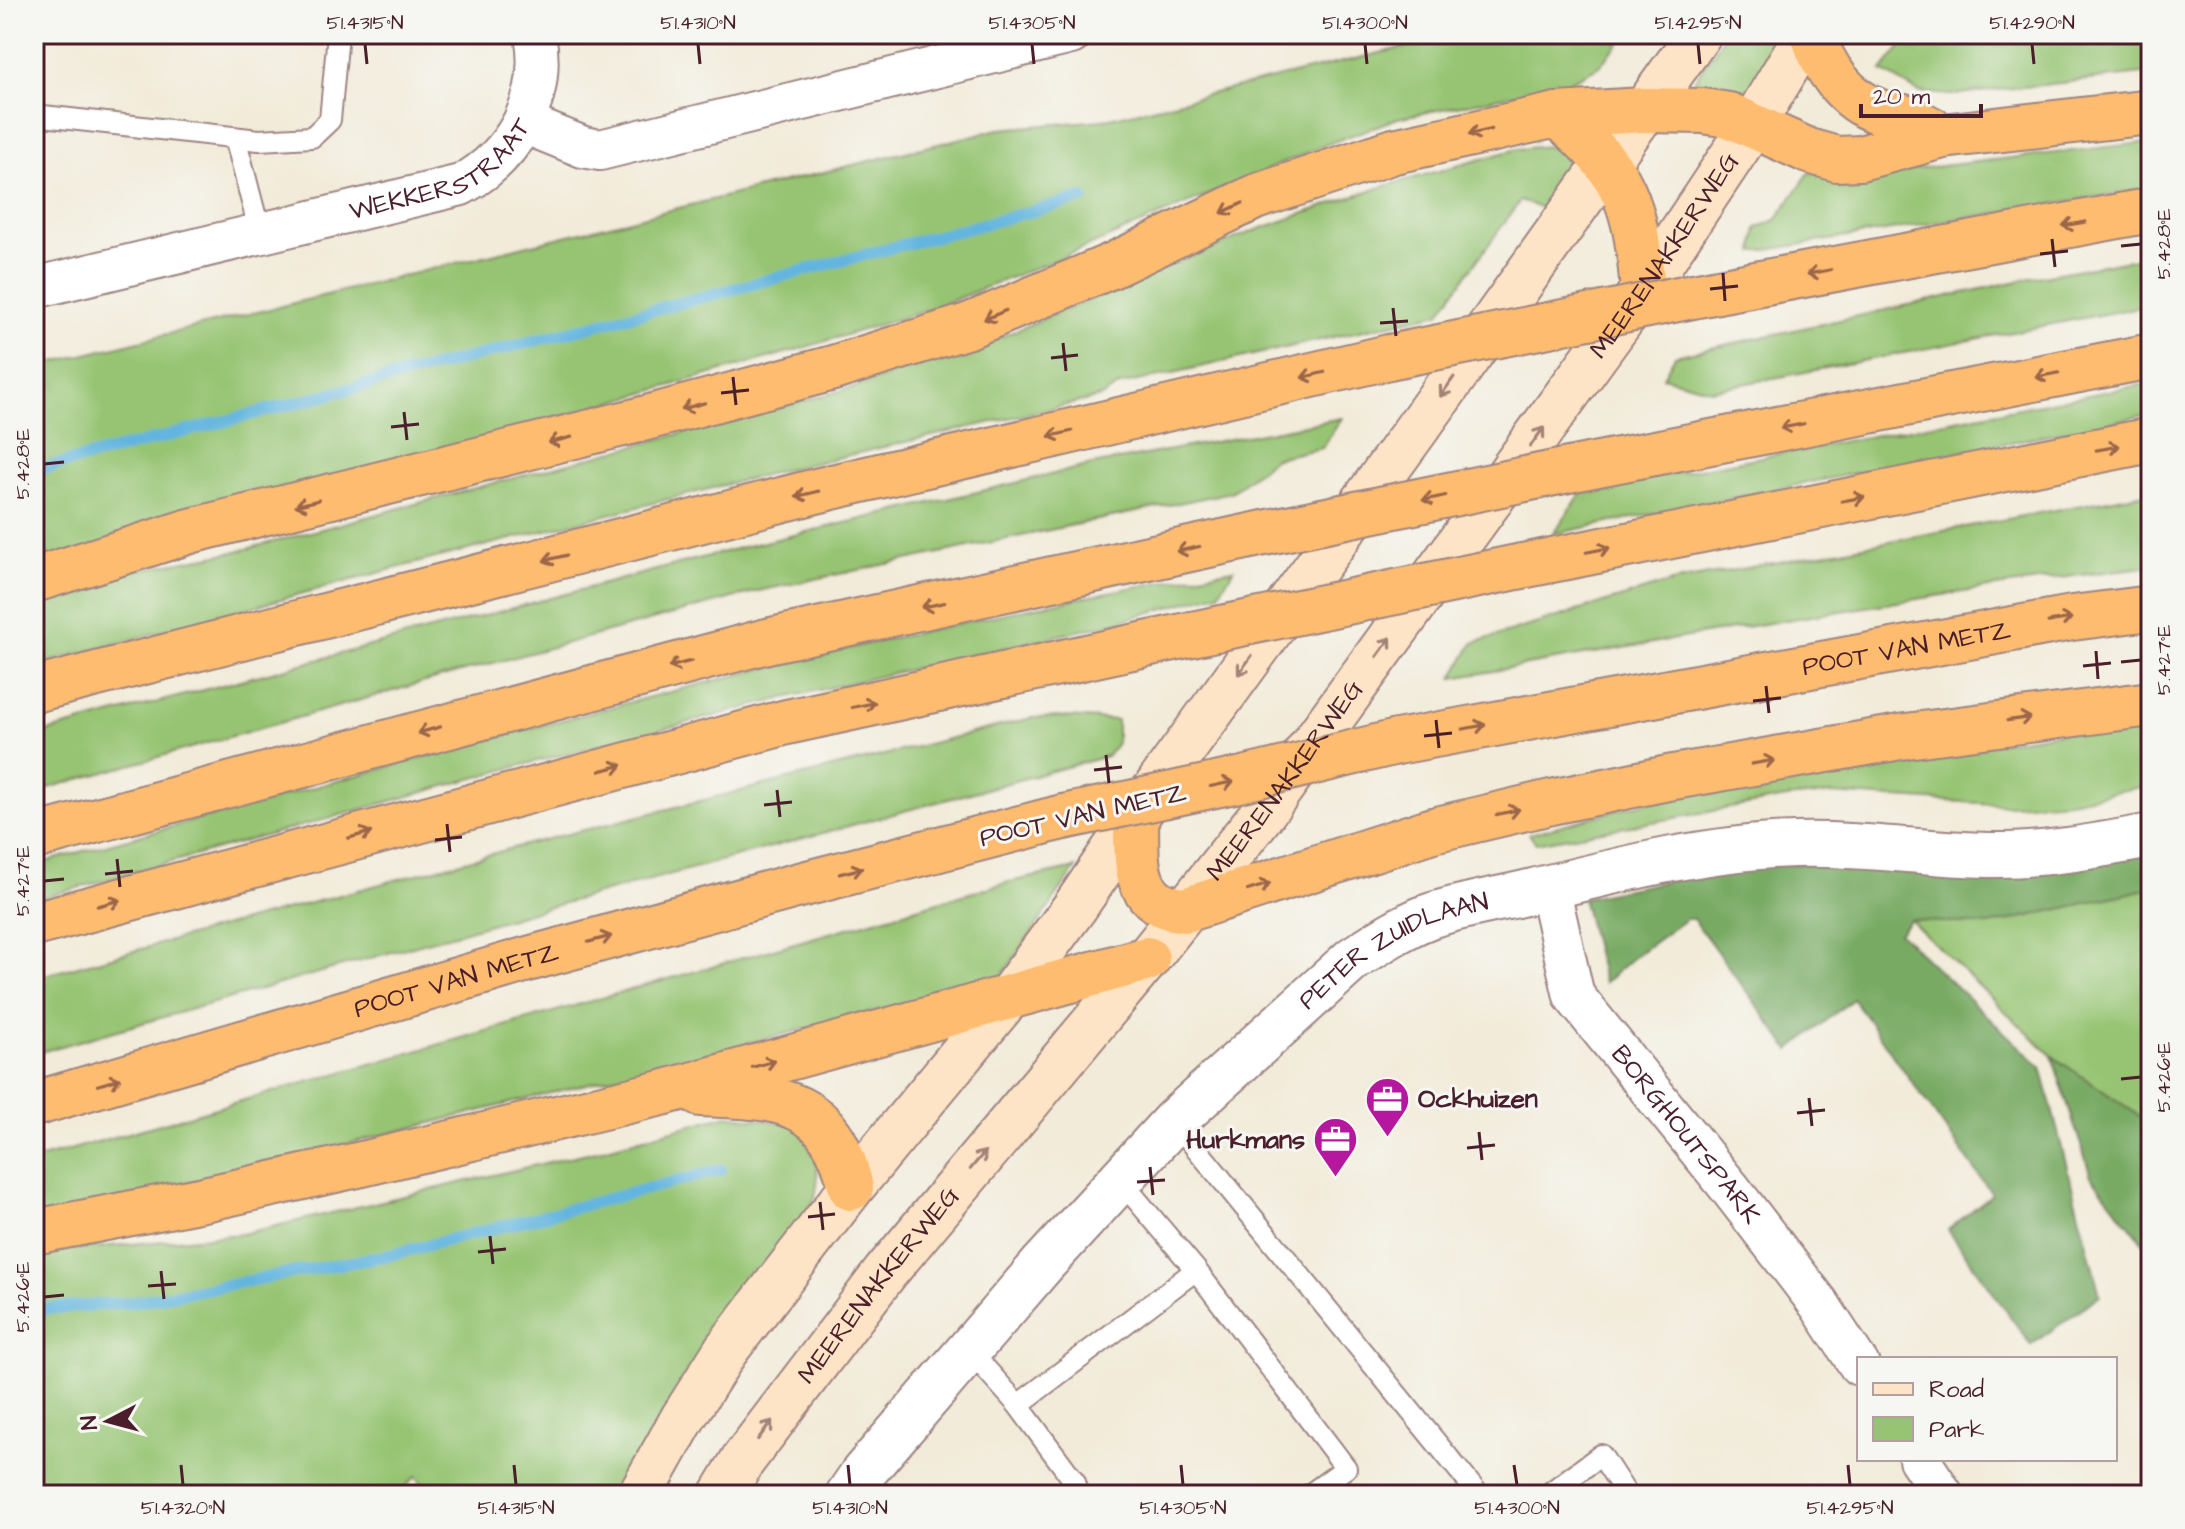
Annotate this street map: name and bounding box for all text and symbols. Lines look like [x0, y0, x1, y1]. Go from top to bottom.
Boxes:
text: 51.4315°N [327, 9, 403, 37]
text: 51.4310°N [660, 9, 736, 37]
text: 51.4305°N [988, 9, 1076, 37]
text: 51.4300°N [1322, 9, 1408, 37]
text: 51.4295°N [1654, 9, 1742, 37]
text: 51.4290°N [1989, 9, 2075, 37]
scale bar [1861, 68, 1981, 118]
text: 20 m [1873, 80, 1930, 114]
street label: WEKKERSTRAAT [346, 111, 540, 229]
one-way arrow [1468, 125, 1494, 140]
street label: MEERENAKKERWEG [1581, 145, 1748, 366]
one-way arrow [1221, 201, 1245, 216]
text: 5.428°E [2150, 208, 2178, 280]
one-way arrow [2062, 218, 2087, 233]
one-way arrow [1806, 265, 1832, 280]
one-way arrow [983, 308, 1008, 323]
one-way arrow [1301, 368, 1327, 383]
one-way arrow [2034, 368, 2060, 383]
one-way arrow [1439, 375, 1455, 397]
one-way arrow [681, 399, 707, 414]
one-way arrow [1779, 419, 1805, 434]
one-way arrow [1048, 427, 1074, 442]
one-way arrow [1529, 427, 1546, 449]
text: 5.428°E [9, 428, 37, 500]
one-way arrow [547, 433, 573, 448]
one-way arrow [2095, 440, 2120, 455]
one-way arrow [795, 487, 821, 502]
one-way arrow [1840, 490, 1865, 505]
one-way arrow [1422, 491, 1447, 506]
one-way arrow [295, 496, 321, 511]
one-way arrow [1175, 542, 1201, 557]
one-way arrow [1585, 542, 1611, 557]
one-way arrow [543, 551, 569, 566]
one-way arrow [921, 598, 947, 613]
street label: POOT VAN METZ [1799, 612, 2014, 685]
one-way arrow [2047, 612, 2072, 627]
text: 5.427°E [2150, 625, 2178, 695]
one-way arrow [1376, 637, 1392, 659]
one-way arrow [1237, 654, 1254, 675]
one-way arrow [668, 657, 694, 672]
street label: MEERENAKKERWEG [1198, 673, 1372, 889]
one-way arrow [850, 697, 876, 712]
one-way arrow [2006, 711, 2032, 726]
one-way arrow [1460, 719, 1486, 734]
one-way arrow [417, 724, 442, 739]
one-way arrow [1750, 754, 1775, 769]
one-way arrow [598, 759, 624, 774]
street label: POOT VAN METZ [976, 774, 1190, 856]
one-way arrow [1208, 776, 1234, 791]
one-way arrow [1495, 804, 1520, 819]
one-way arrow [347, 827, 373, 842]
text: 5.427°E [9, 846, 37, 916]
one-way arrow [838, 863, 864, 878]
one-way arrow [1246, 879, 1272, 894]
street label: PETER ZUIDLAAN [1291, 883, 1492, 1018]
one-way arrow [96, 895, 122, 910]
one-way arrow [587, 931, 613, 946]
street label: POOT VAN METZ [350, 934, 562, 1027]
street label: BORGHOUTSPARK [1603, 1037, 1769, 1232]
text: 5.426°E [2150, 1041, 2178, 1112]
one-way arrow [750, 1056, 776, 1071]
one-way arrow [95, 1074, 121, 1089]
office icon: Ockhuizen [1363, 1075, 1411, 1138]
place label: Ockhuizen [1418, 1081, 1538, 1117]
office icon: Hurkmans [1312, 1116, 1360, 1179]
place label: Hurkmans [1186, 1122, 1305, 1158]
one-way arrow [970, 1150, 987, 1171]
street label: MEERENAKKERWEG [789, 1179, 968, 1391]
text: 5.426°E [9, 1261, 37, 1332]
legend [1857, 1357, 2117, 1461]
text: Road [1929, 1373, 1984, 1407]
north arrow [68, 1381, 148, 1461]
text: Park [1929, 1413, 1985, 1447]
text: N [73, 1414, 106, 1431]
one-way arrow [757, 1420, 774, 1441]
text: 51.4320°N [141, 1494, 225, 1522]
text: 51.4315°N [478, 1494, 554, 1522]
text: 51.4310°N [812, 1494, 888, 1522]
text: 51.4305°N [1139, 1494, 1227, 1522]
text: 51.4300°N [1474, 1494, 1560, 1522]
text: 51.4295°N [1806, 1494, 1894, 1522]

